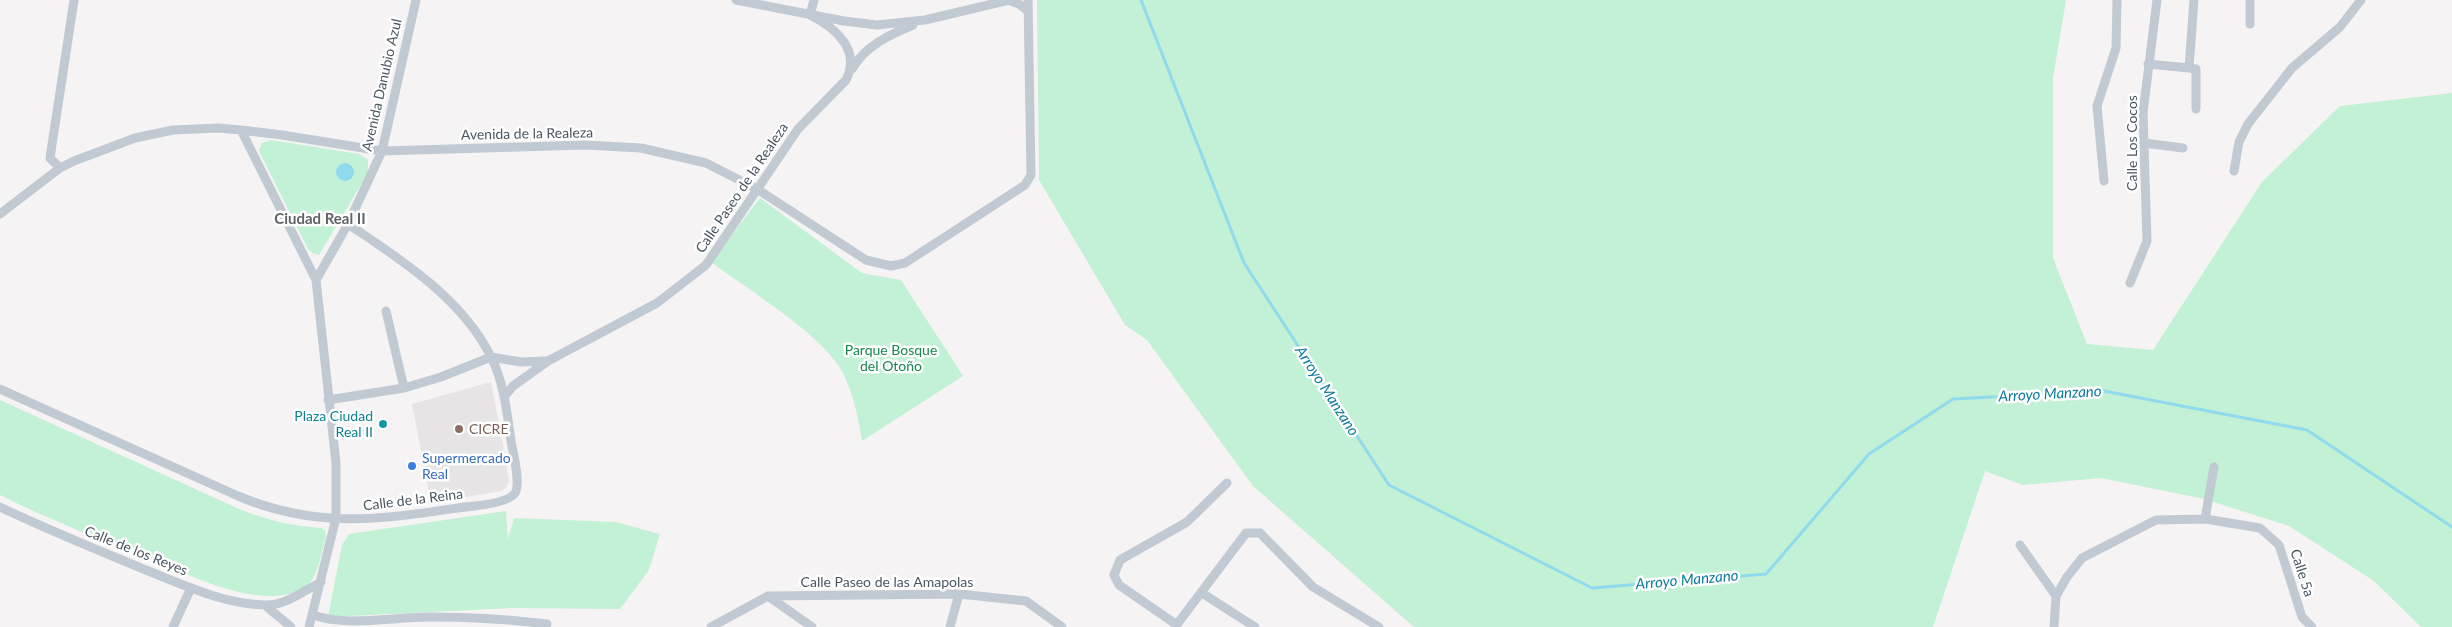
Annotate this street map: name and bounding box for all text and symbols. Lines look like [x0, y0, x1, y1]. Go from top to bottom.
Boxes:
street label: Avenida Danubio Azul [359, 17, 405, 153]
street label: Calle Los Cocos [2124, 95, 2140, 191]
street label: Calle Paseo de la Realeza [692, 120, 792, 256]
street label: Avenida de la Realeza [461, 124, 593, 144]
district label: Ciudad Real II [274, 210, 366, 228]
park label: Parque Bosque del Otoño [845, 342, 937, 374]
water label: Arroyo Manzano [1291, 343, 1363, 439]
water label: Arroyo Manzano [1998, 382, 2102, 406]
place label: Plaza Ciudad Real II [294, 408, 373, 441]
marker: Plaza Ciudad Real II [377, 418, 389, 430]
place label: CICRE [469, 421, 508, 437]
marker: CICRE [453, 423, 465, 435]
place label: Supermercado Real [422, 450, 511, 482]
marker: Supermercado Real [406, 460, 418, 472]
street label: Calle de la Reina [362, 486, 464, 514]
street label: Calle de los Reyes [82, 523, 190, 579]
street label: Calle 5a [2286, 547, 2318, 599]
water label: Arroyo Manzano [1635, 567, 1739, 593]
street label: Calle Paseo de las Amapolas [801, 574, 973, 590]

